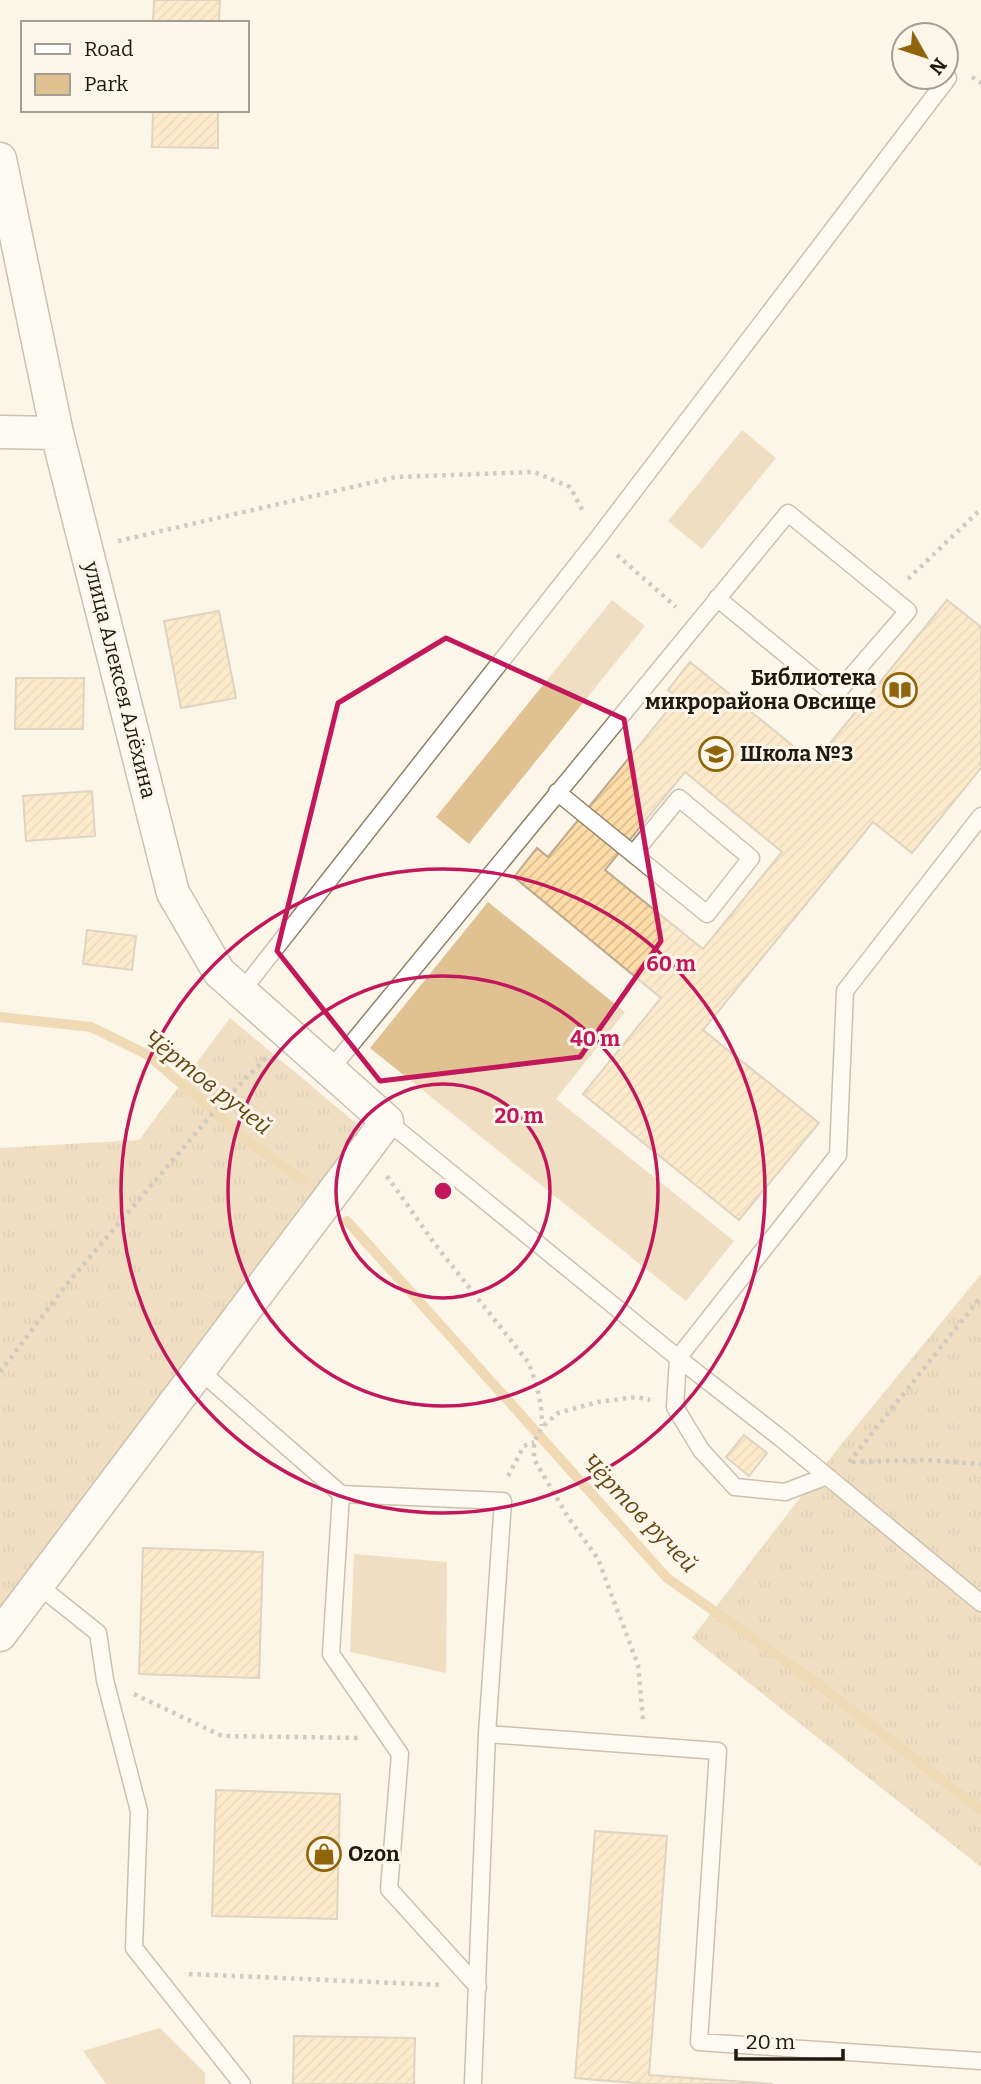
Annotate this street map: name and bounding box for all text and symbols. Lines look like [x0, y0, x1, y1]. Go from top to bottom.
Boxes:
legend [21, 21, 248, 112]
north arrow [890, 21, 960, 91]
text: Road [84, 36, 133, 62]
text: N [924, 53, 951, 80]
text: Park [84, 71, 128, 97]
street label: улица Алексея Алёхина [78, 558, 162, 802]
place label: Библиотека микрорайона Овсище [645, 665, 876, 715]
library icon: Библиотека микрорайона Овсище [881, 671, 919, 709]
school or university icon: Школа №3 [697, 735, 735, 773]
place label: Школа №3 [740, 741, 853, 767]
text: 60 m [646, 951, 696, 977]
water label: Чёртов ручей [139, 1023, 277, 1141]
text: 40 m [570, 1026, 620, 1052]
text: 20 m [495, 1103, 543, 1129]
centre of rings [431, 1179, 455, 1203]
water label: Чёртов ручей [576, 1448, 704, 1578]
shop icon: Ozon [305, 1835, 343, 1873]
place label: Ozon [348, 1841, 400, 1867]
scale bar [736, 2018, 843, 2062]
text: 20 m [746, 2029, 795, 2055]

